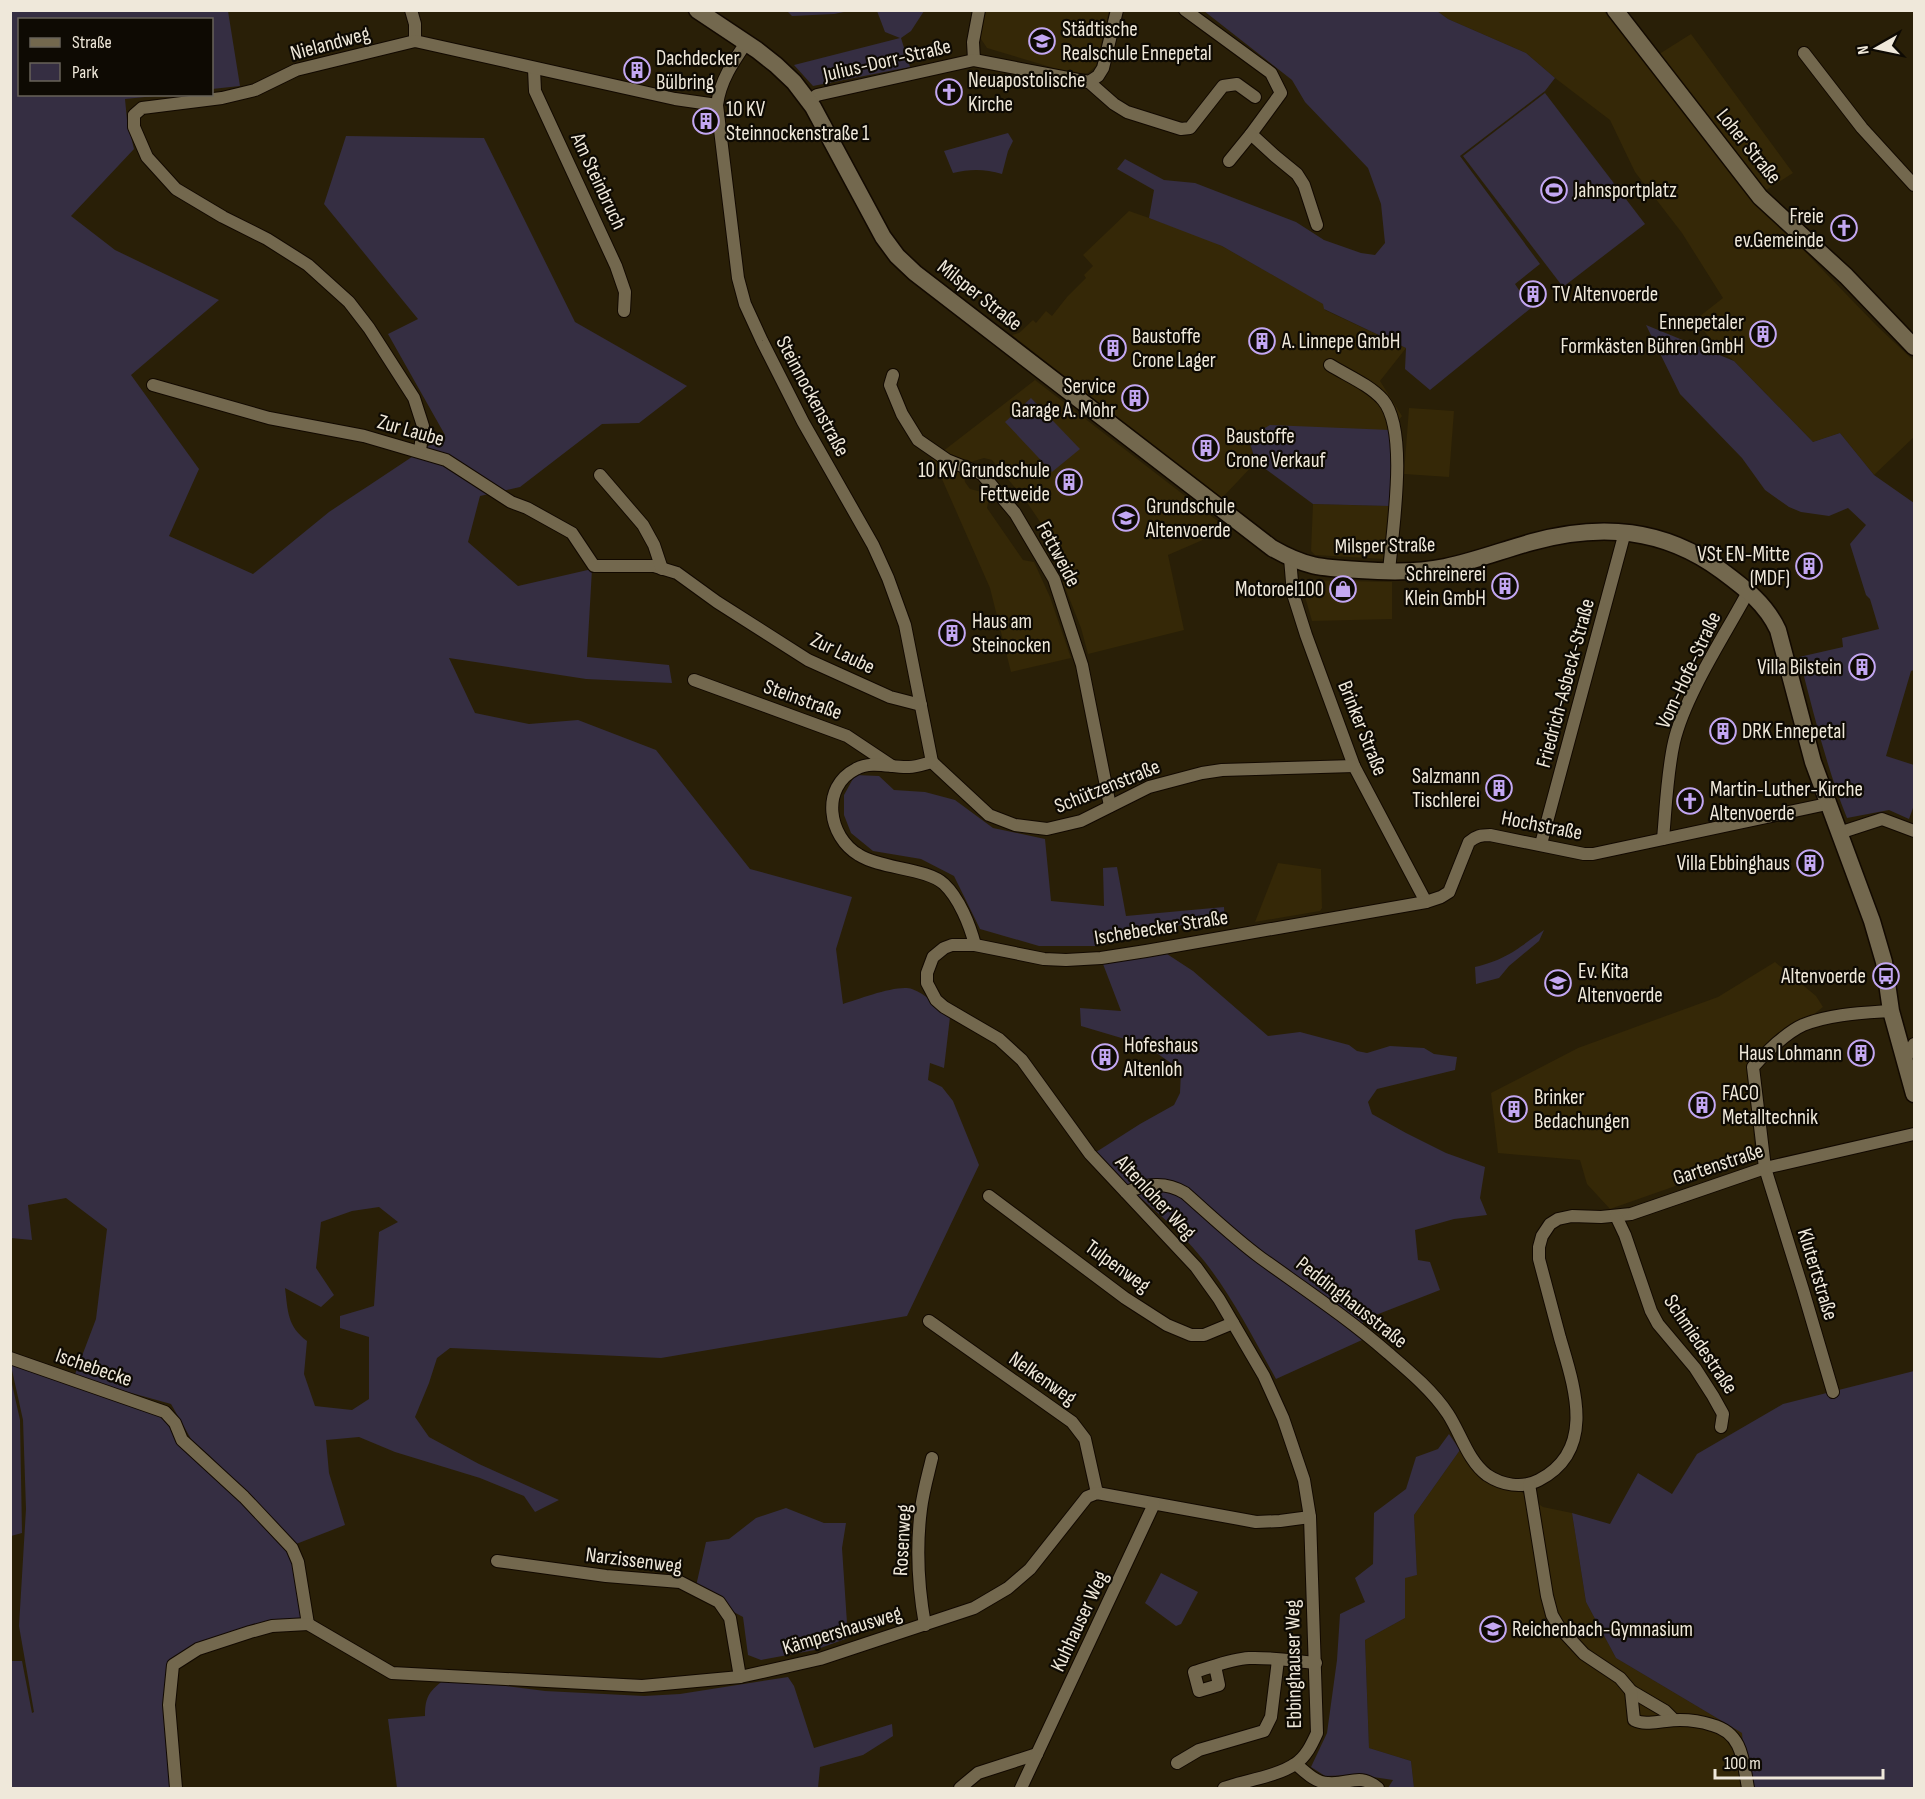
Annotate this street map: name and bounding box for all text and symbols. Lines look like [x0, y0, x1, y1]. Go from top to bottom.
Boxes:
place label: Städtische Realschule Ennepetal [1062, 17, 1212, 66]
legend [18, 18, 213, 96]
north arrow [1847, 18, 1907, 78]
street label: Nielandweg [288, 21, 373, 66]
school or university icon: Städtische Realschule Ennepetal [1027, 26, 1057, 56]
text: Straße [72, 32, 112, 53]
street label: Julius-Dorr-Straße [820, 34, 953, 88]
text: N [1854, 44, 1874, 56]
place label: Dachdecker Bülbring [656, 46, 739, 95]
building icon: Dachdecker Bülbring [622, 55, 652, 85]
text: Park [72, 62, 98, 83]
place label: Neuapostolische Kirche [968, 68, 1086, 117]
church icon: Neuapostolische Kirche [934, 77, 964, 107]
place label: 10 KV Steinnockenstraße 1 [726, 97, 870, 146]
street label: Loher Straße [1711, 104, 1786, 189]
building icon: 10 KV Steinnockenstraße 1 [691, 106, 721, 136]
street label: Am Steinbruch [565, 128, 632, 233]
sports icon: Jahnsportplatz [1539, 175, 1569, 205]
place label: Jahnsportplatz [1573, 178, 1677, 203]
place label: Freie ev.Gemeinde [1734, 204, 1824, 253]
church icon: Freie ev.Gemeinde [1829, 213, 1859, 243]
street label: Milsper Straße [932, 255, 1027, 336]
building icon: TV Altenvoerde [1518, 279, 1548, 309]
place label: TV Altenvoerde [1552, 282, 1658, 307]
place label: Ennepetaler Formkästen Bühren GmbH [1561, 310, 1744, 359]
building icon: Ennepetaler Formkästen Bühren GmbH [1748, 319, 1778, 349]
place label: Baustoffe Crone Lager [1132, 324, 1216, 373]
building icon: A. Linnepe GmbH [1247, 326, 1277, 356]
place label: A. Linnepe GmbH [1281, 329, 1400, 354]
street label: Steinnockenstraße [770, 332, 855, 461]
building icon: Baustoffe Crone Lager [1098, 333, 1128, 363]
place label: Service Garage A. Mohr [1011, 374, 1116, 423]
building icon: Service Garage A. Mohr [1120, 383, 1150, 413]
street label: Zur Laube [375, 409, 447, 452]
place label: Baustoffe Crone Verkauf [1226, 424, 1326, 473]
building icon: Baustoffe Crone Verkauf [1191, 433, 1221, 463]
place label: 10 KV Grundschule Fettweide [918, 458, 1050, 507]
building icon: 10 KV Grundschule Fettweide [1054, 467, 1084, 497]
place label: Grundschule Altenvoerde [1145, 494, 1235, 543]
school or university icon: Grundschule Altenvoerde [1111, 503, 1141, 533]
street label: Fettweide [1031, 517, 1086, 591]
street label: Milsper Straße [1334, 532, 1436, 559]
place label: VSt EN-Mitte (MDF) [1697, 542, 1790, 591]
building icon: VSt EN-Mitte (MDF) [1794, 551, 1824, 581]
place label: Schreinerei Klein GmbH [1404, 562, 1486, 611]
building icon: Schreinerei Klein GmbH [1490, 571, 1520, 601]
shop icon: Motoroel100 [1328, 574, 1358, 604]
place label: Motoroel100 [1235, 577, 1324, 602]
street label: Friedrich-Asbeck-Straße [1531, 596, 1600, 770]
street label: Vom-Hofe-Straße [1650, 608, 1726, 733]
place label: Haus am Steinocken [972, 609, 1051, 658]
building icon: Haus am Steinocken [937, 618, 967, 648]
street label: Zur Laube [807, 627, 879, 680]
building icon: Villa Bilstein [1847, 652, 1877, 682]
place label: Villa Bilstein [1757, 655, 1842, 680]
street label: Steinstraße [760, 674, 845, 725]
street label: Brinker Straße [1332, 677, 1393, 779]
building icon: DRK Ennepetal [1708, 716, 1738, 746]
place label: DRK Ennepetal [1742, 719, 1845, 744]
street label: Schützenstraße [1051, 754, 1164, 819]
place label: Salzmann Tischlerei [1412, 764, 1480, 813]
building icon: Salzmann Tischlerei [1484, 773, 1514, 803]
place label: Martin-Luther-Kirche Altenvoerde [1709, 777, 1863, 826]
church icon: Martin-Luther-Kirche Altenvoerde [1675, 786, 1705, 816]
street label: Hochstraße [1499, 805, 1584, 846]
building icon: Villa Ebbinghaus [1795, 848, 1825, 878]
place label: Villa Ebbinghaus [1677, 851, 1790, 876]
street label: Ischebecker Straße [1092, 905, 1230, 950]
place label: Ev. Kita Altenvoerde [1577, 959, 1663, 1008]
bus stop icon: Altenvoerde [1871, 961, 1901, 991]
place label: Altenvoerde [1780, 964, 1866, 989]
school or university icon: Ev. Kita Altenvoerde [1543, 968, 1573, 998]
place label: Hofeshaus Altenloh [1123, 1033, 1198, 1082]
building icon: Haus Lohmann [1846, 1038, 1876, 1068]
place label: Haus Lohmann [1739, 1041, 1842, 1066]
building icon: Hofeshaus Altenloh [1090, 1042, 1120, 1072]
place label: FACO Metalltechnik [1722, 1081, 1818, 1130]
place label: Brinker Bedachungen [1534, 1085, 1630, 1134]
building icon: FACO Metalltechnik [1687, 1090, 1717, 1120]
building icon: Brinker Bedachungen [1499, 1094, 1529, 1124]
street label: Gartenstraße [1670, 1138, 1766, 1191]
street label: Altenloher Weg [1110, 1149, 1201, 1245]
street label: Klutertstraße [1792, 1225, 1843, 1323]
street label: Tulpenweg [1080, 1234, 1155, 1298]
street label: Peddinghausstraße [1291, 1251, 1412, 1354]
street label: Schmiedestraße [1658, 1290, 1743, 1399]
street label: Ischebecke [52, 1343, 135, 1392]
street label: Nelkenweg [1004, 1346, 1081, 1411]
street label: Rosenweg [888, 1504, 917, 1576]
street label: Narzissenweg [584, 1542, 684, 1579]
street label: Kuhhauser Weg [1045, 1567, 1114, 1676]
street label: Ebbinghauser Weg [1280, 1599, 1307, 1729]
street label: Kämpershausweg [780, 1601, 905, 1660]
school or university icon: Reichenbach-Gymnasium [1478, 1614, 1508, 1644]
place label: Reichenbach-Gymnasium [1512, 1617, 1693, 1642]
scale bar [1715, 1742, 1883, 1780]
text: 100 m [1724, 1753, 1761, 1774]

